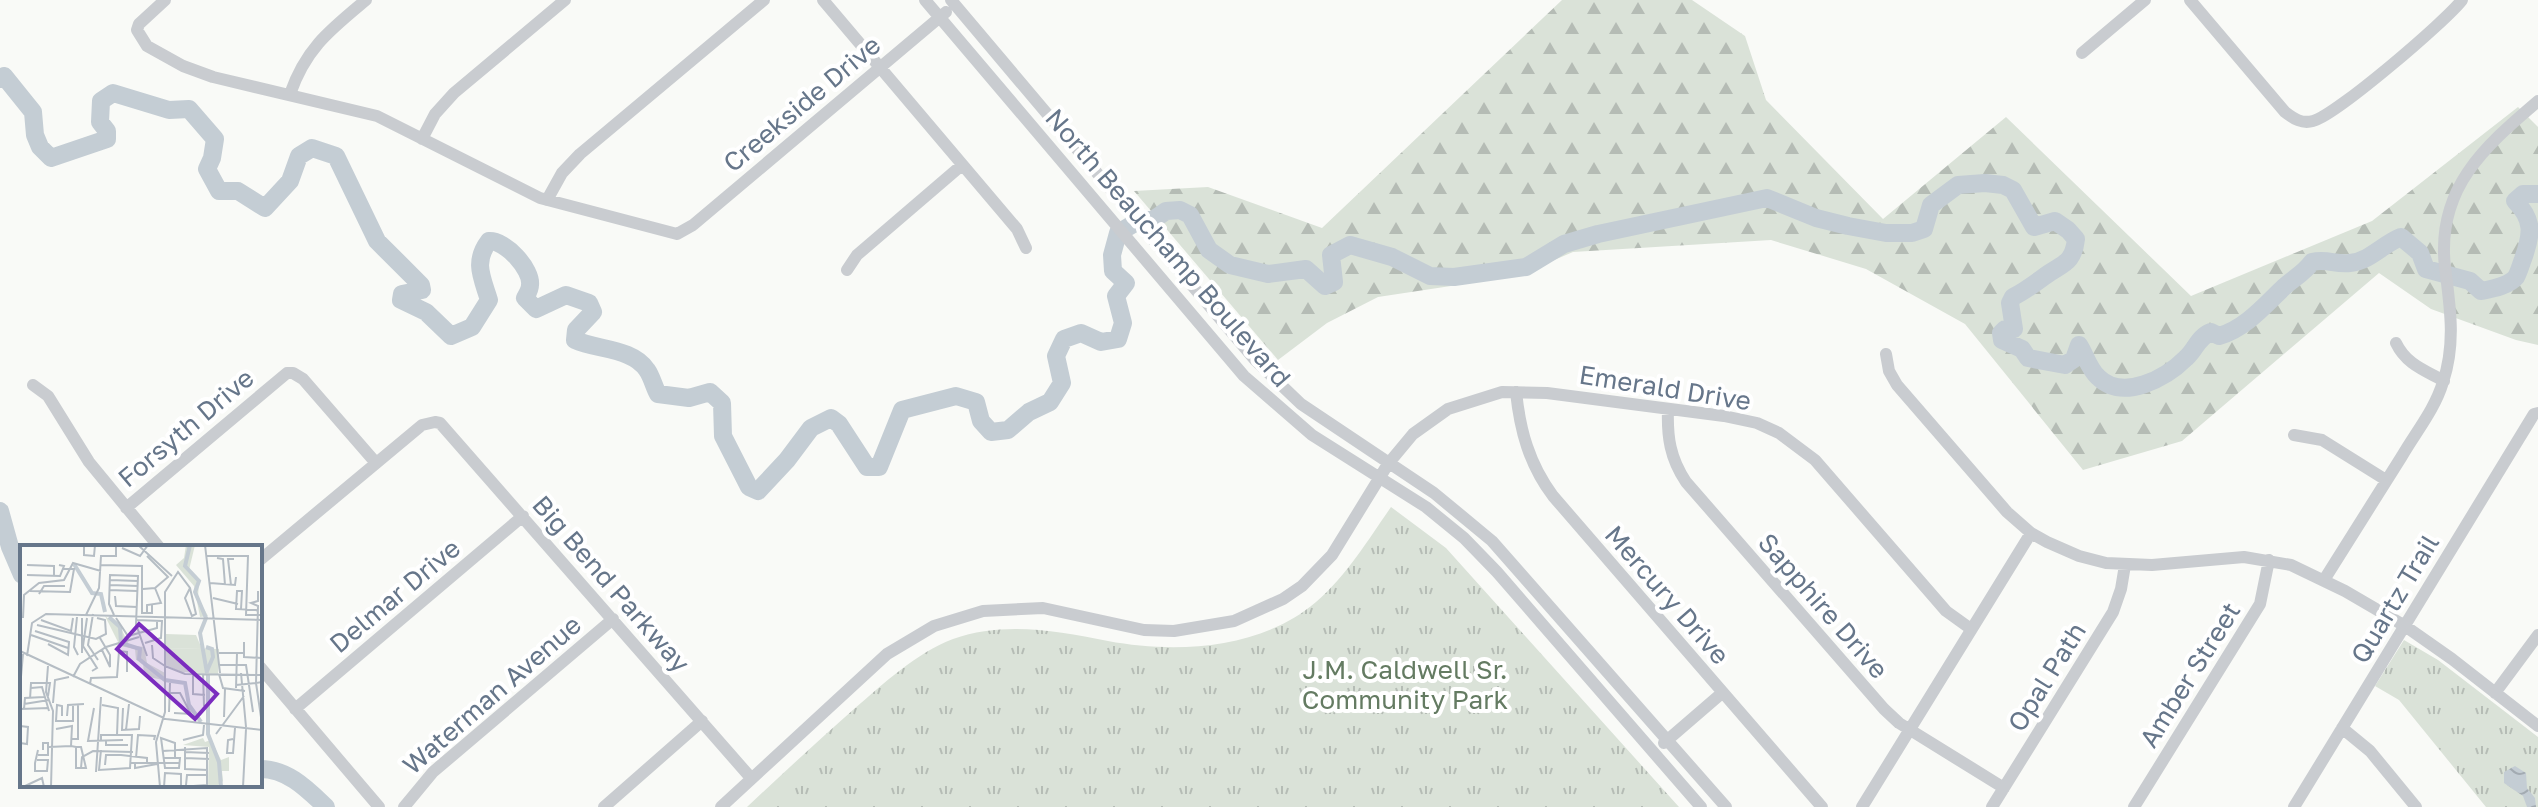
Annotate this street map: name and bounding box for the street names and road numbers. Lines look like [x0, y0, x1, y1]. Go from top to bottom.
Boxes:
street label: Creekside Drive [717, 29, 886, 178]
street label: North Beauchamp Boulevard [1039, 102, 1297, 393]
street label: Emerald Drive [1577, 359, 1753, 416]
street label: Forsyth Drive [112, 362, 260, 493]
street label: Big Bend Parkway [526, 489, 697, 679]
street label: Mercury Drive [1599, 519, 1736, 670]
street label: Sapphire Drive [1752, 527, 1895, 685]
street label: Quartz Trail [2344, 529, 2445, 669]
street label: Delmar Drive [323, 532, 466, 659]
street label: Amber Street [2133, 597, 2246, 753]
street label: Waterman Avenue [396, 609, 587, 780]
street label: Opal Path [2001, 617, 2092, 737]

